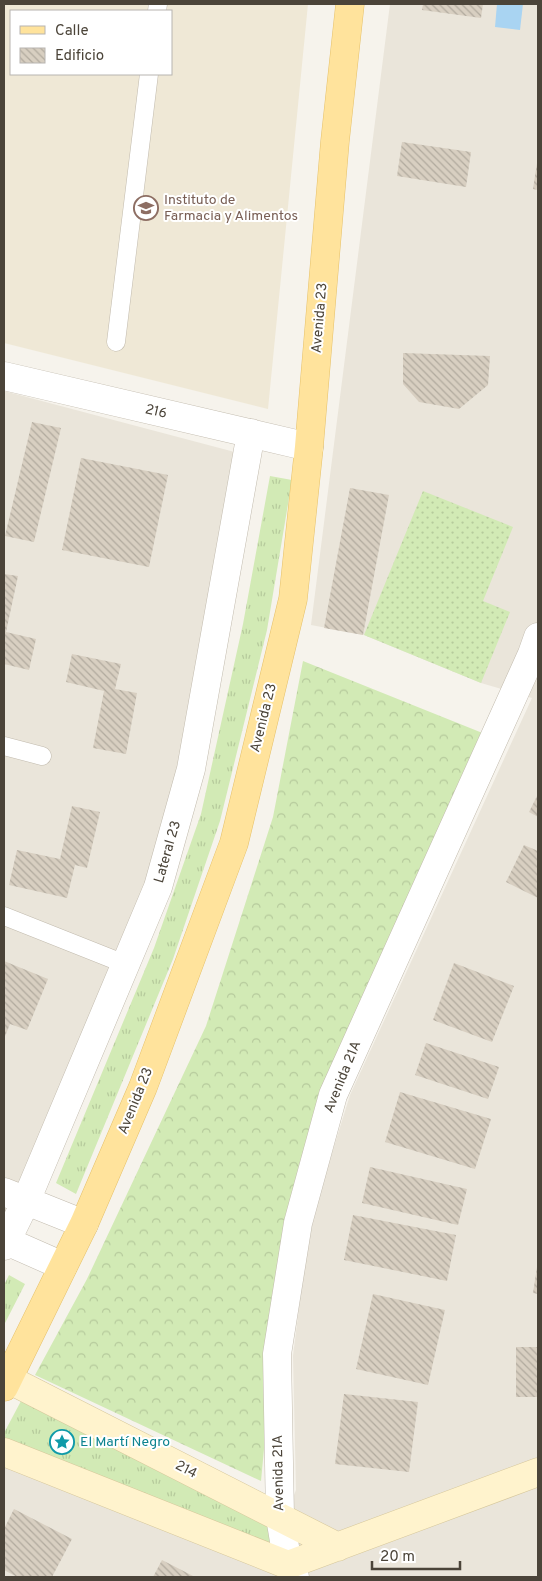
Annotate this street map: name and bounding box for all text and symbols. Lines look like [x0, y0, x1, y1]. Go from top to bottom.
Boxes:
legend [10, 10, 172, 75]
text: Calle [55, 22, 89, 41]
text: Edificio [55, 47, 104, 66]
place label: Instituto de Farmacia y Alimentos [164, 192, 298, 225]
school or university icon: Instituto de Farmacia y Alimentos [133, 195, 159, 221]
street label: Avenida 23 [308, 282, 332, 354]
street label: 216 [143, 401, 169, 423]
street label: Avenida 23 [247, 682, 281, 754]
street label: Lateral 23 [151, 819, 185, 885]
street label: Avenida 21A [321, 1038, 365, 1116]
street label: Avenida 23 [115, 1065, 157, 1137]
place icon: El Martí Negro [49, 1429, 75, 1455]
place label: El Martí Negro [80, 1434, 170, 1451]
street label: Avenida 21A [270, 1435, 288, 1511]
street label: 214 [172, 1457, 200, 1483]
scale bar [372, 1538, 460, 1570]
text: 20 m [380, 1548, 415, 1567]

